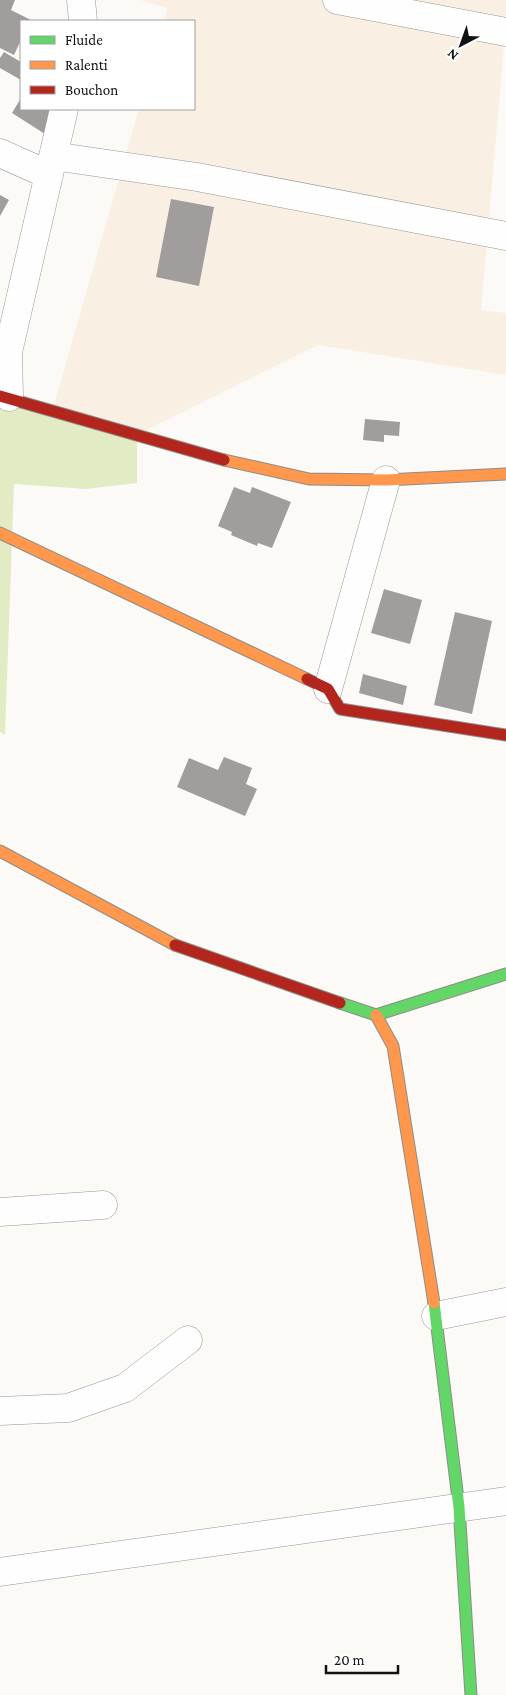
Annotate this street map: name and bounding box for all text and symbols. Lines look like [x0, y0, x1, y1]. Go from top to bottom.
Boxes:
legend [20, 20, 195, 110]
north arrow [436, 20, 486, 70]
text: Fluide [65, 32, 103, 48]
text: N [443, 45, 461, 64]
text: Ralenti [65, 57, 108, 73]
text: Bouchon [65, 82, 118, 98]
scale bar [326, 1642, 398, 1674]
text: 20 m [334, 1652, 365, 1668]

